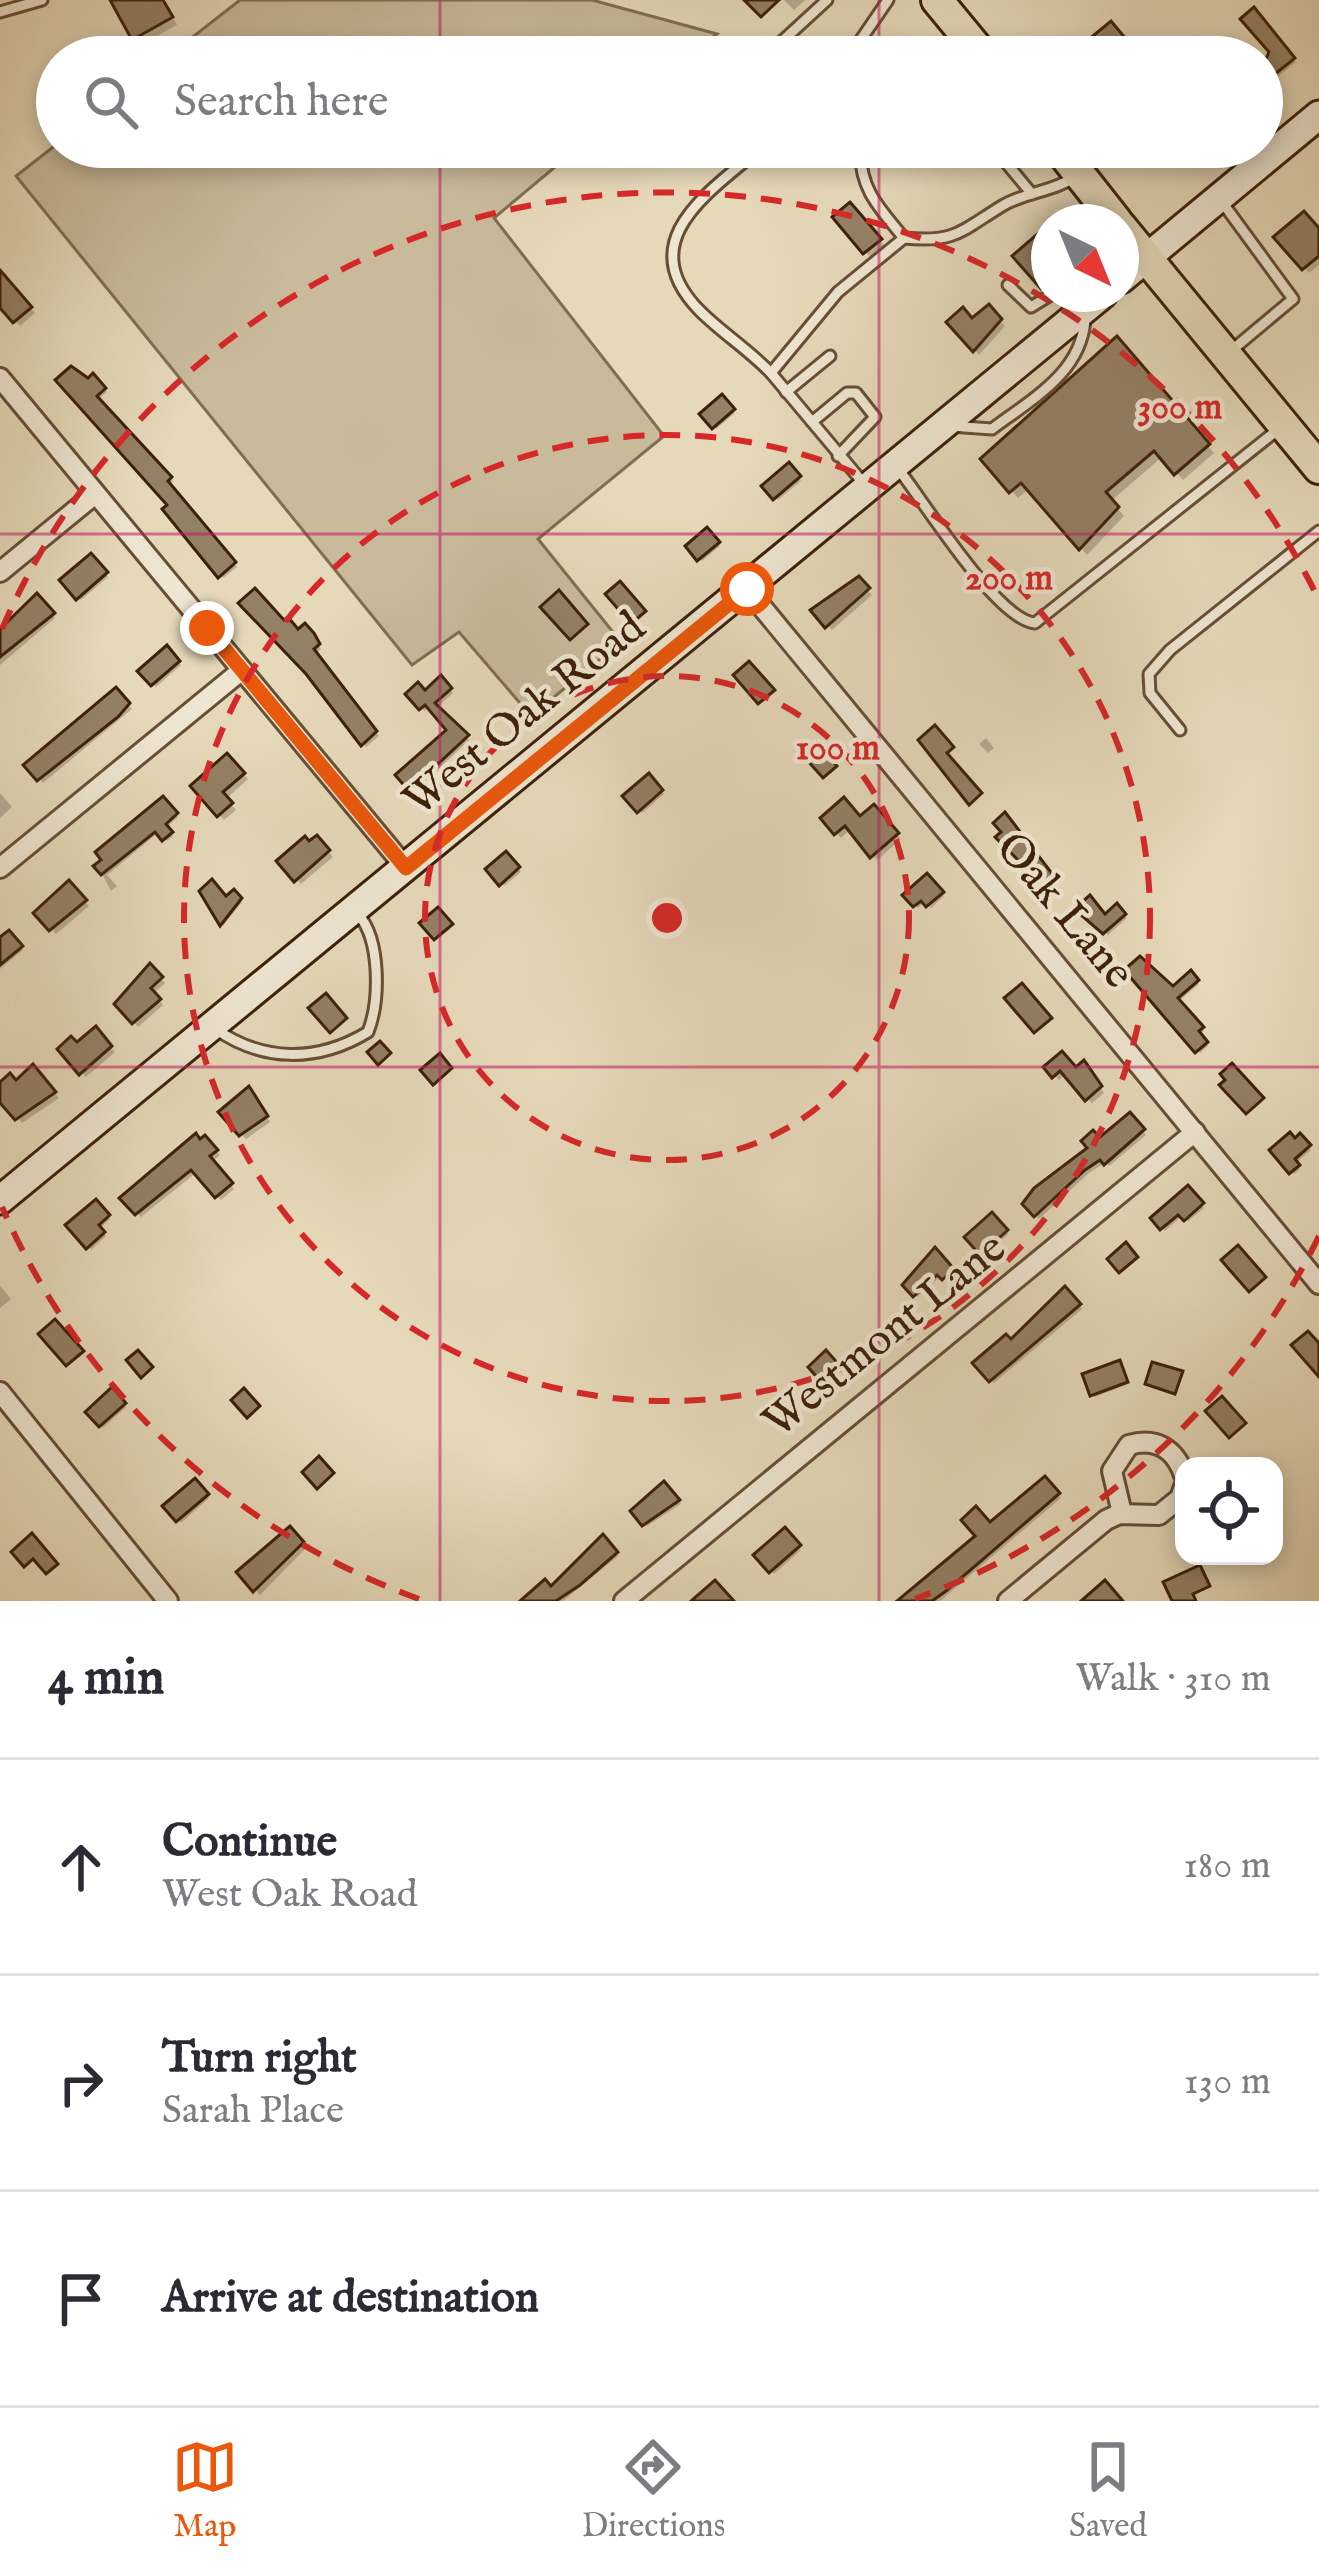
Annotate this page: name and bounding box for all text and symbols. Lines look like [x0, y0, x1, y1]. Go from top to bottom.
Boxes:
search box [36, 36, 1283, 168]
icon: search [78, 69, 144, 135]
text: Search here [174, 74, 388, 131]
north arrow [1031, 204, 1139, 312]
text: 300 m [1138, 385, 1222, 431]
text: 200 m [965, 556, 1053, 602]
route start [720, 562, 774, 616]
street label: West Oak Road [393, 599, 658, 830]
route end [180, 601, 234, 655]
text: 100 m [796, 726, 880, 772]
street label: Oak Lane [982, 821, 1146, 1001]
centre of rings [646, 897, 688, 939]
street label: Westmont Lane [752, 1221, 1018, 1451]
map controls [1175, 1457, 1283, 1565]
button: locate [1175, 1457, 1283, 1565]
text: 4 min [48, 1647, 164, 1712]
text: Walk · 310 m [1076, 1655, 1271, 1704]
text: Continue [162, 1814, 337, 1871]
icon: ahead [48, 1834, 114, 1900]
text: 180 m [1183, 1842, 1271, 1891]
text: West Oak Road [162, 1871, 417, 1920]
text: Turn right [162, 2030, 357, 2087]
icon: right [48, 2050, 114, 2116]
text: 130 m [1184, 2058, 1271, 2107]
text: Sarah Place [162, 2087, 344, 2136]
icon: arrive [48, 2266, 114, 2332]
text: Arrive at destination [162, 2270, 539, 2327]
tab: Map [172, 2434, 238, 2548]
tab: Directions [582, 2434, 725, 2548]
tab: Saved [1069, 2434, 1147, 2548]

